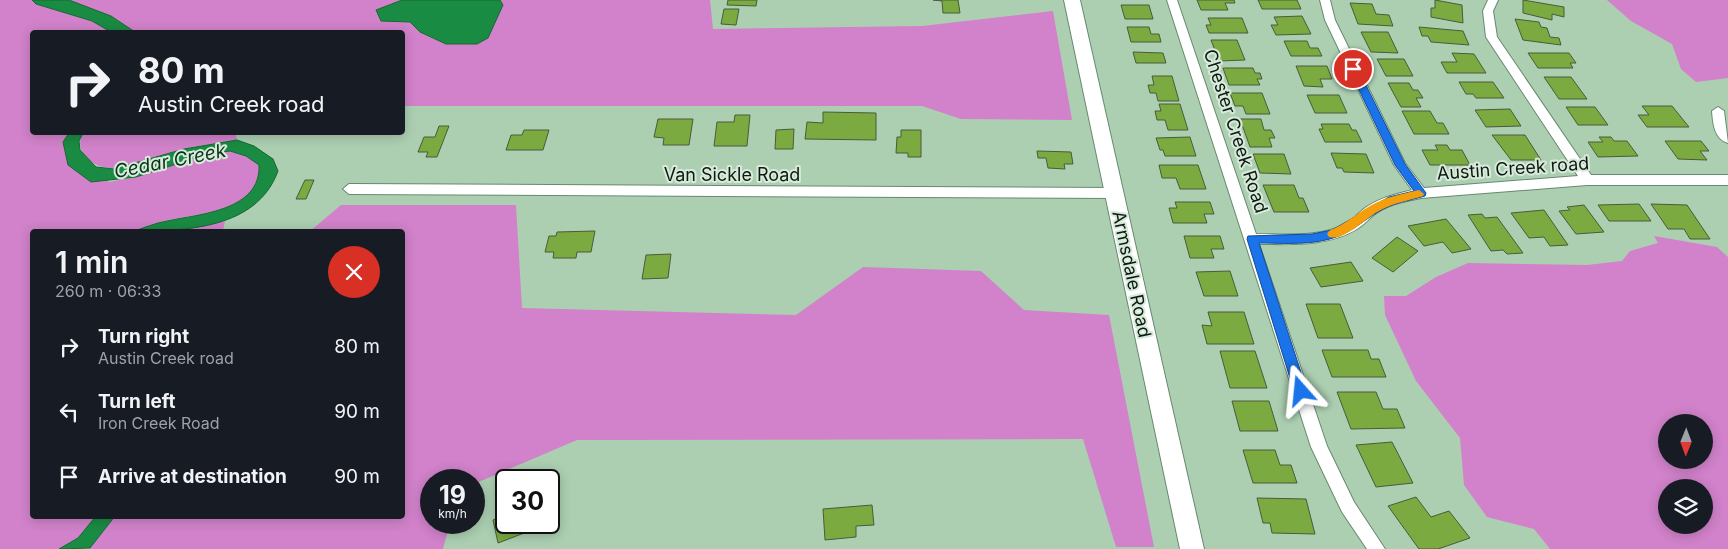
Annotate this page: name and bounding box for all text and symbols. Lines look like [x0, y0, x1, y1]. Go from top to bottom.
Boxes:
street label: Chester Creek Road [1200, 47, 1272, 215]
pin [1332, 48, 1374, 90]
text: 80 m [138, 49, 225, 91]
icon: right [55, 50, 120, 115]
icon: arrive [1339, 55, 1367, 83]
text: Austin Creek road [138, 91, 325, 117]
water label: Cedar Creek [112, 139, 229, 183]
street label: Austin Creek road [1436, 152, 1590, 184]
street label: Van Sickle Road [664, 164, 800, 185]
street label: Armsdale Road [1108, 209, 1156, 339]
text: 1 min [55, 244, 128, 280]
button: close [328, 246, 380, 298]
text: 260 m · 06:33 [55, 281, 161, 301]
text: Turn right [98, 325, 189, 348]
icon: right [55, 333, 83, 361]
text: 80 m [334, 335, 380, 358]
text: Austin Creek road [98, 348, 234, 368]
position arrow [1274, 364, 1326, 416]
text: Turn left [98, 390, 176, 413]
icon: left [55, 398, 83, 426]
text: 90 m [334, 400, 380, 423]
text: Iron Creek Road [98, 413, 220, 433]
north arrow [1658, 414, 1712, 469]
map controls [1658, 414, 1713, 534]
icon: arrive [55, 463, 83, 491]
text: Arrive at destination [98, 465, 287, 488]
text: 90 m [334, 465, 380, 488]
speed limit sign: 30 [495, 469, 560, 534]
button: layers [1658, 479, 1713, 534]
text: 19 [439, 480, 466, 510]
text: km/h [438, 506, 467, 521]

